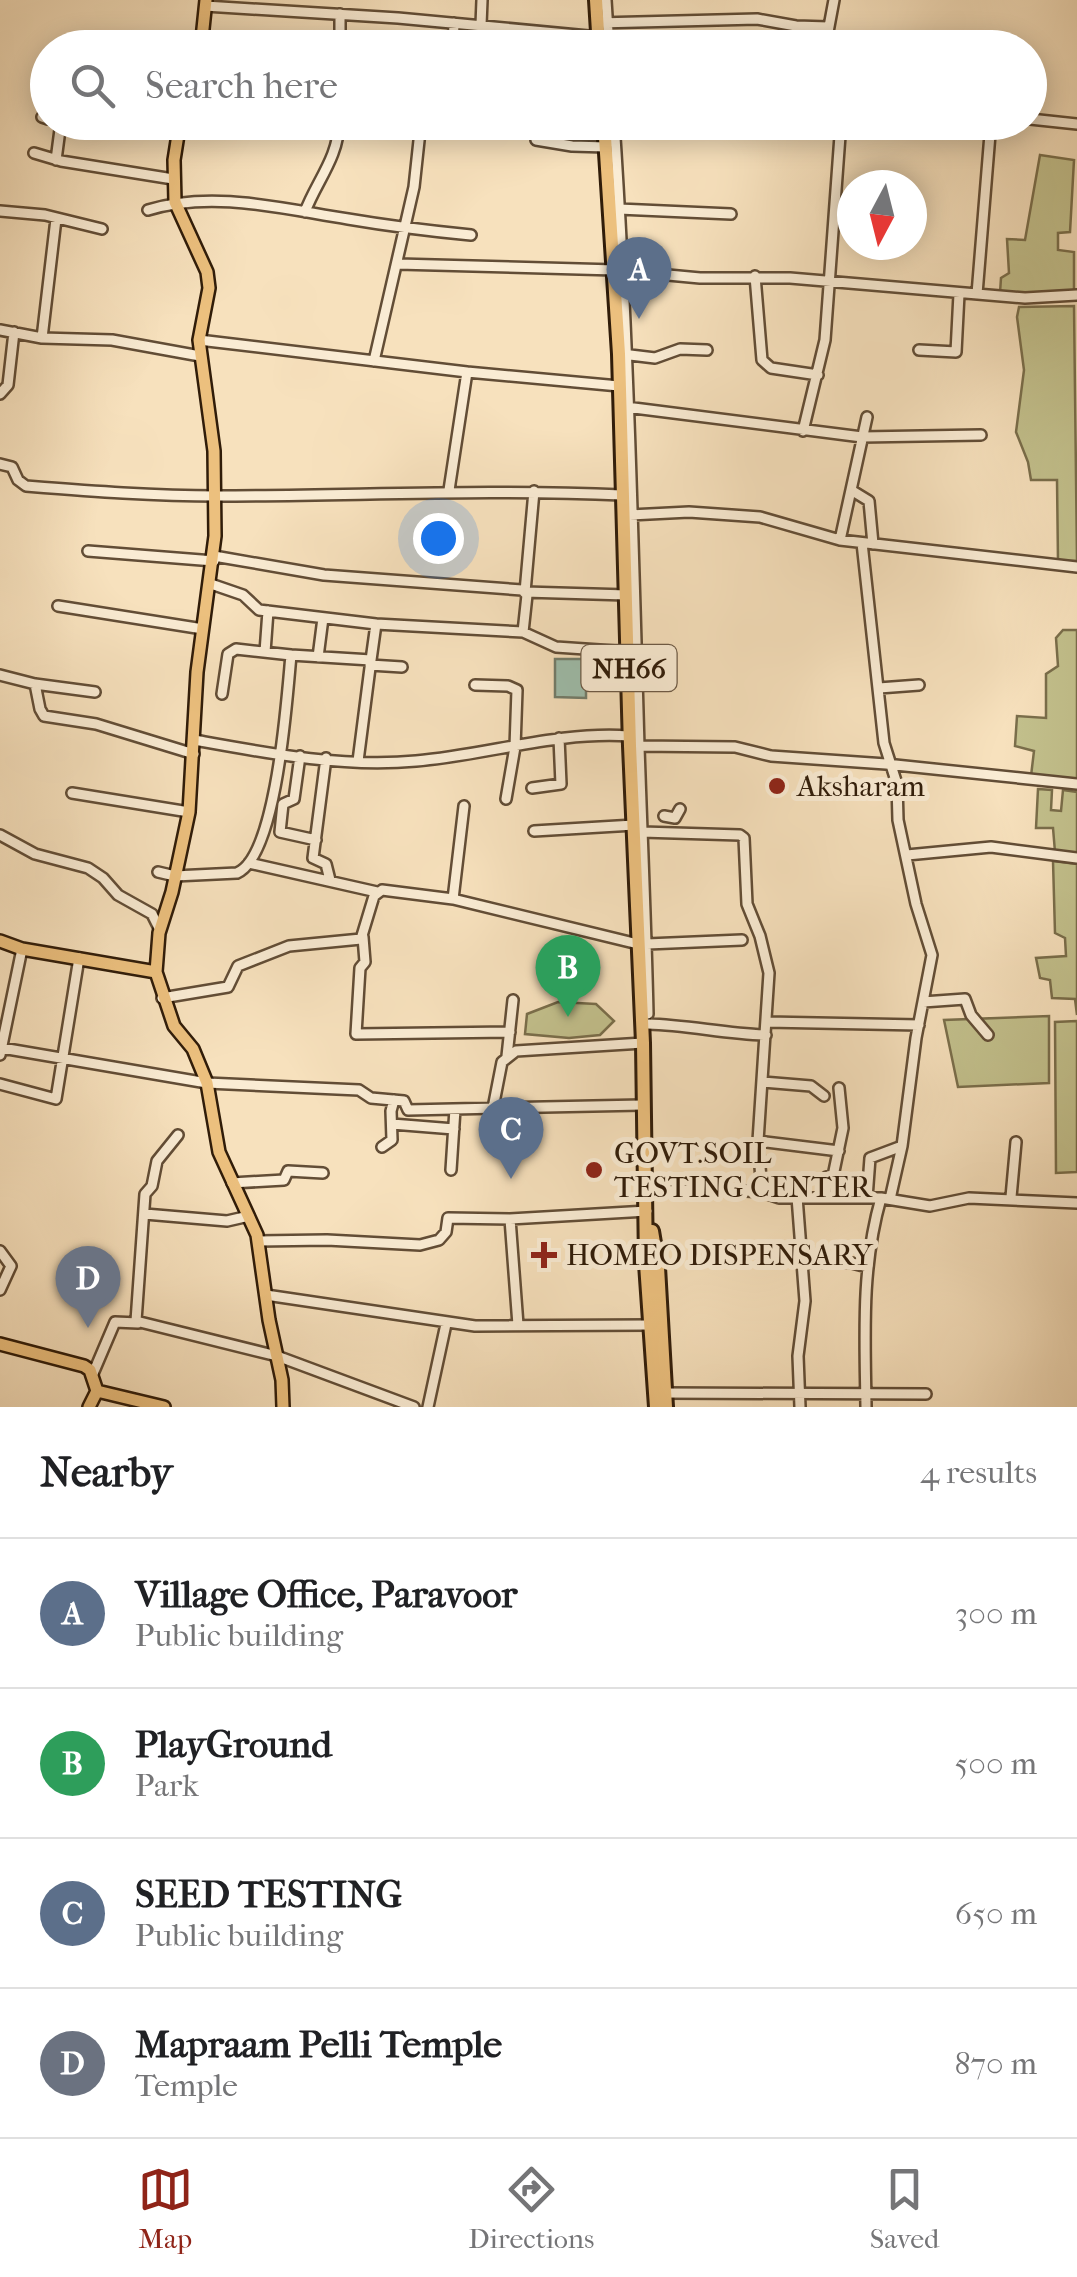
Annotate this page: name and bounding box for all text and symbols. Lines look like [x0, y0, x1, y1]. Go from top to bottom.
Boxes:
search box [30, 30, 1047, 140]
icon: search [65, 58, 120, 113]
text: Search here [145, 63, 338, 108]
north arrow [837, 170, 927, 260]
pin: A [606, 236, 672, 319]
your location [413, 513, 464, 564]
road number: NH66 [582, 645, 676, 691]
place label: Aksharam [796, 769, 925, 804]
marker: Aksharam [766, 775, 788, 797]
pin: B [536, 934, 600, 1017]
pin: C [478, 1096, 544, 1179]
place label: GOVT.SOIL TESTING CENTER [614, 1136, 873, 1205]
marker: GOVT.SOIL TESTING CENTER [583, 1159, 605, 1181]
place label: HOMEO DISPENSARY [566, 1238, 874, 1273]
marker: HOMEO DISPENSARY [531, 1242, 557, 1268]
pin: D [56, 1246, 120, 1328]
text: Nearby [40, 1448, 172, 1497]
text: 4 results [920, 1454, 1037, 1491]
text: Village Office, Paravoor [135, 1572, 517, 1617]
text: A [62, 1595, 83, 1632]
text: 300 m [955, 1595, 1037, 1632]
text: Public building [135, 1617, 343, 1654]
text: PlayGround [135, 1722, 332, 1767]
text: B [62, 1745, 83, 1782]
text: 500 m [955, 1745, 1037, 1782]
text: Park [135, 1767, 199, 1804]
text: SEED TESTING [135, 1872, 402, 1917]
text: C [62, 1895, 83, 1932]
text: 650 m [955, 1895, 1037, 1932]
text: Public building [135, 1917, 343, 1954]
text: Mapraam Pelli Temple [135, 2022, 502, 2067]
text: D [60, 2045, 85, 2082]
text: 870 m [954, 2045, 1037, 2082]
text: Temple [135, 2067, 238, 2104]
tab: Map [138, 2162, 193, 2255]
tab: Directions [468, 2162, 594, 2255]
tab: Saved [870, 2162, 939, 2255]

